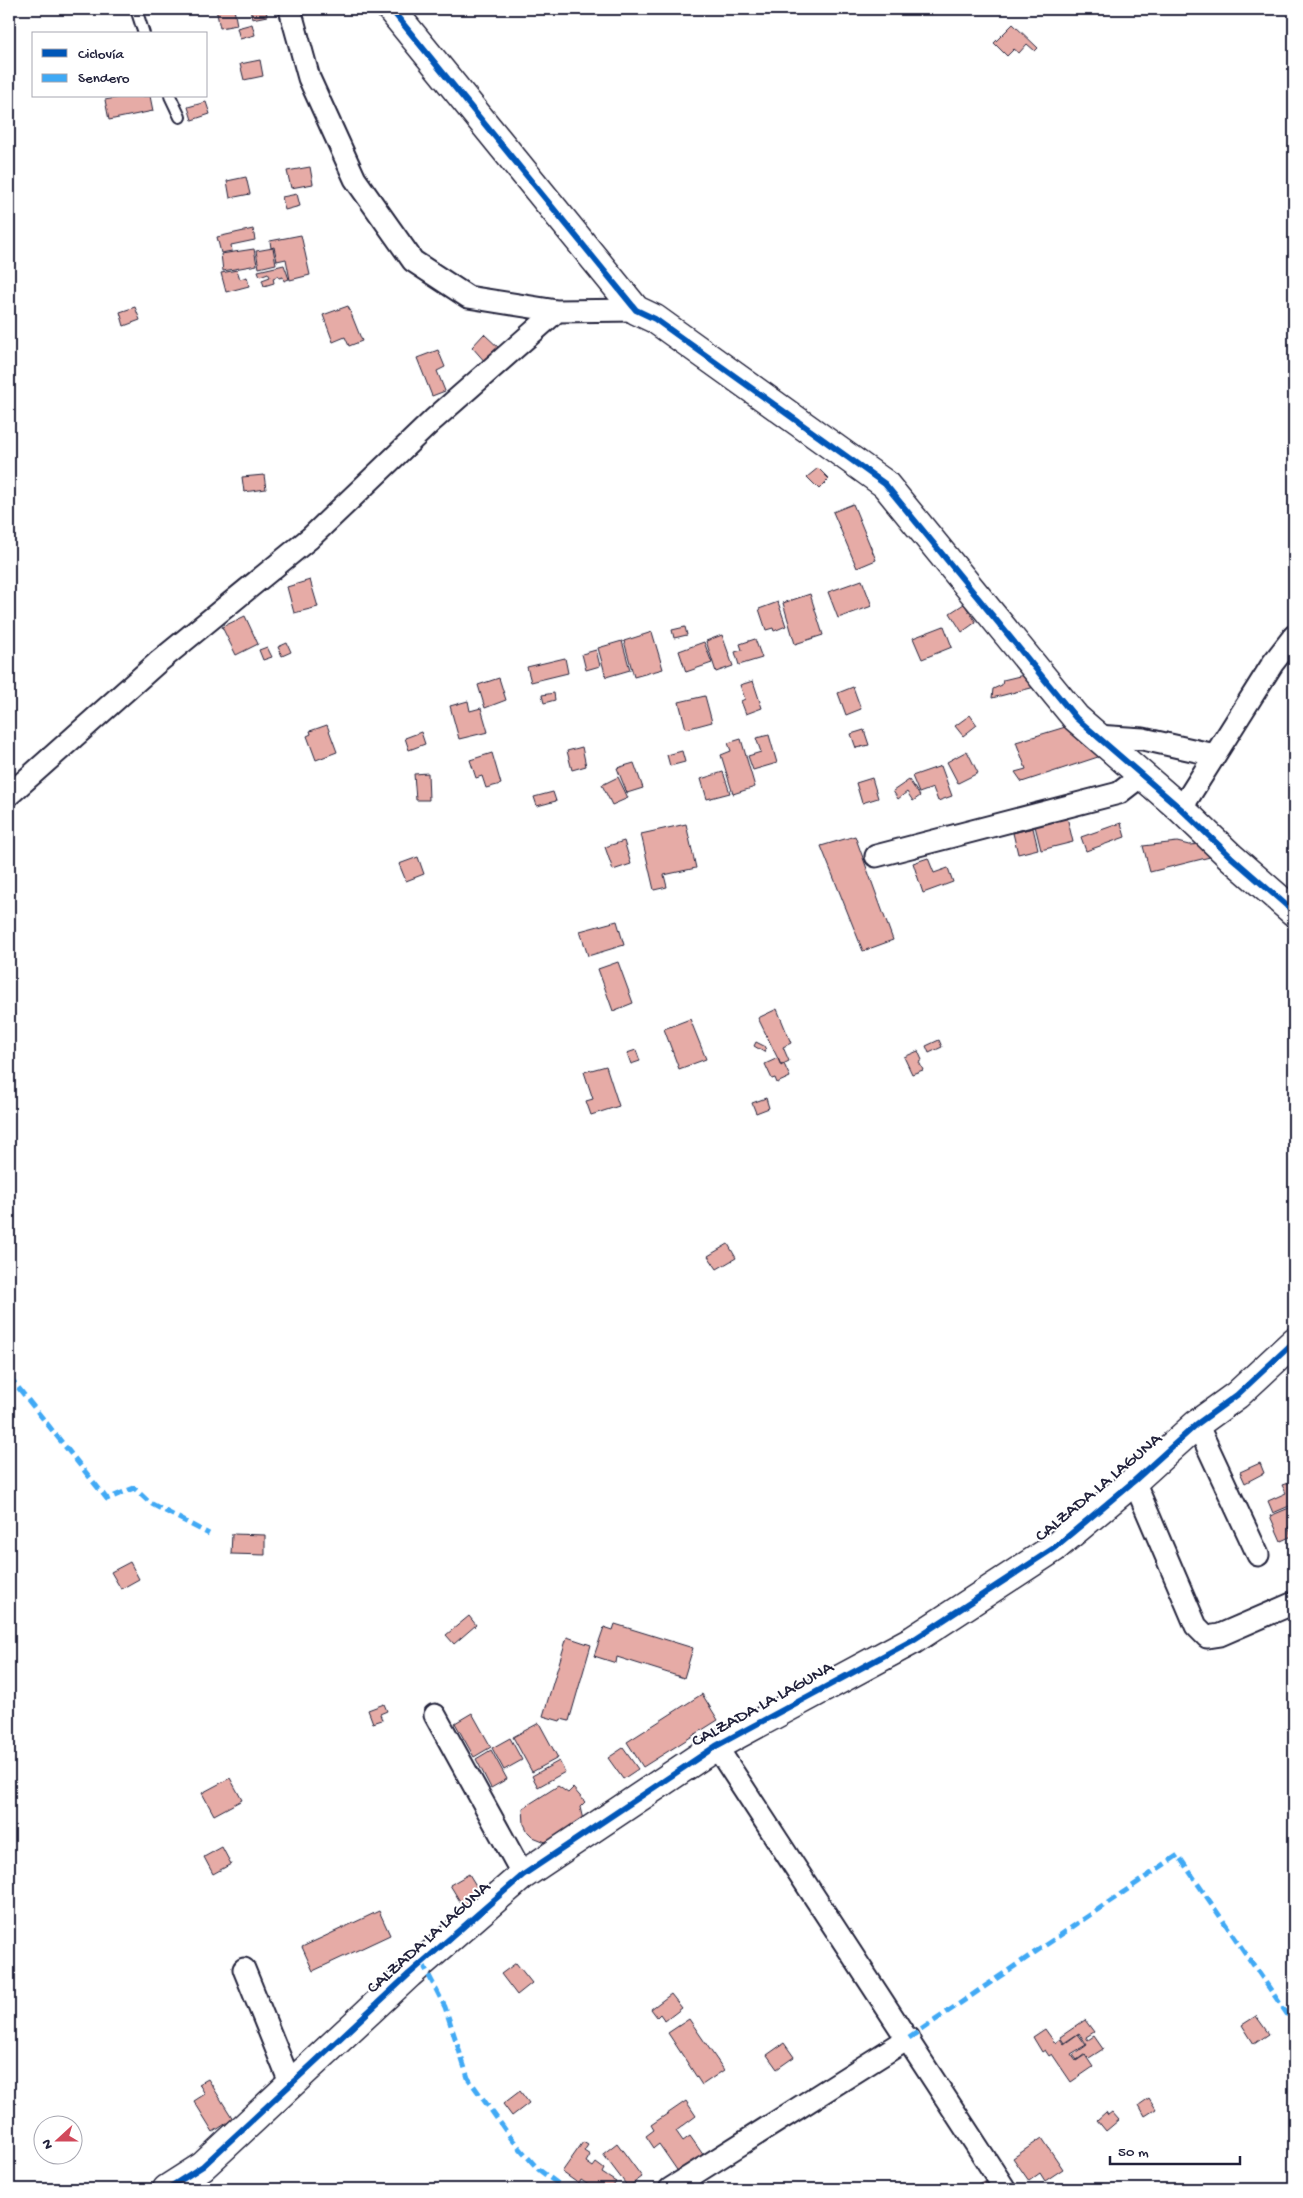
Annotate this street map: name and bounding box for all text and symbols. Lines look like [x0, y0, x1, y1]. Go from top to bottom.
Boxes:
legend [32, 32, 208, 98]
text: Ciclovía [78, 46, 124, 64]
text: Sendero [78, 70, 130, 88]
street label: CALZADA LA LAGUNA [1031, 1428, 1168, 1547]
street label: CALZADA LA LAGUNA [689, 1657, 839, 1753]
street label: CALZADA LA LAGUNA [363, 1876, 496, 1999]
north arrow [32, 2116, 82, 2166]
scale bar [1110, 2133, 1240, 2165]
text: N [39, 2136, 58, 2151]
text: 50 m [1118, 2144, 1149, 2162]

